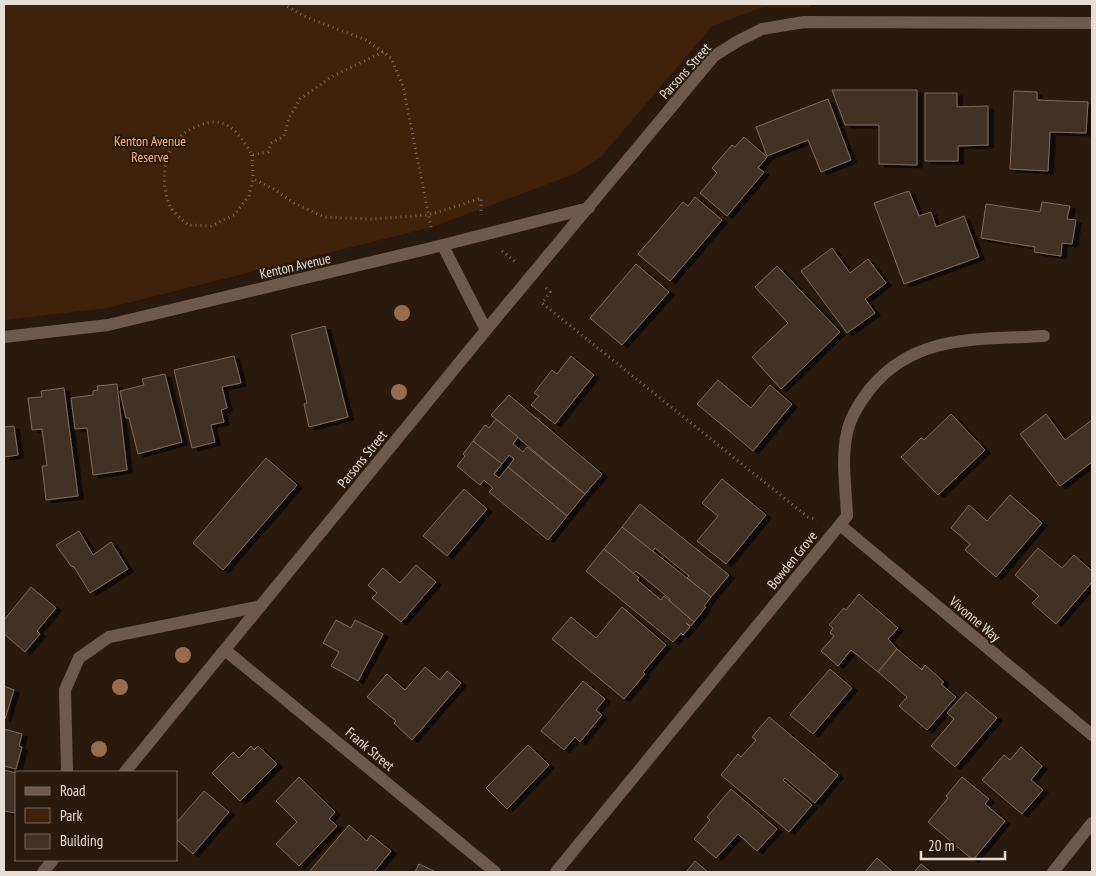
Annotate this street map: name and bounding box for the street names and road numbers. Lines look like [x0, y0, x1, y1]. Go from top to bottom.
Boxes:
street label: Parsons Street [655, 39, 715, 103]
street label: Kenton Avenue [258, 249, 332, 283]
street label: Parsons Street [333, 426, 391, 491]
street label: Bowden Grove [763, 527, 821, 593]
street label: Vivonne Way [945, 592, 1005, 646]
street label: Frank Street [342, 723, 398, 775]

